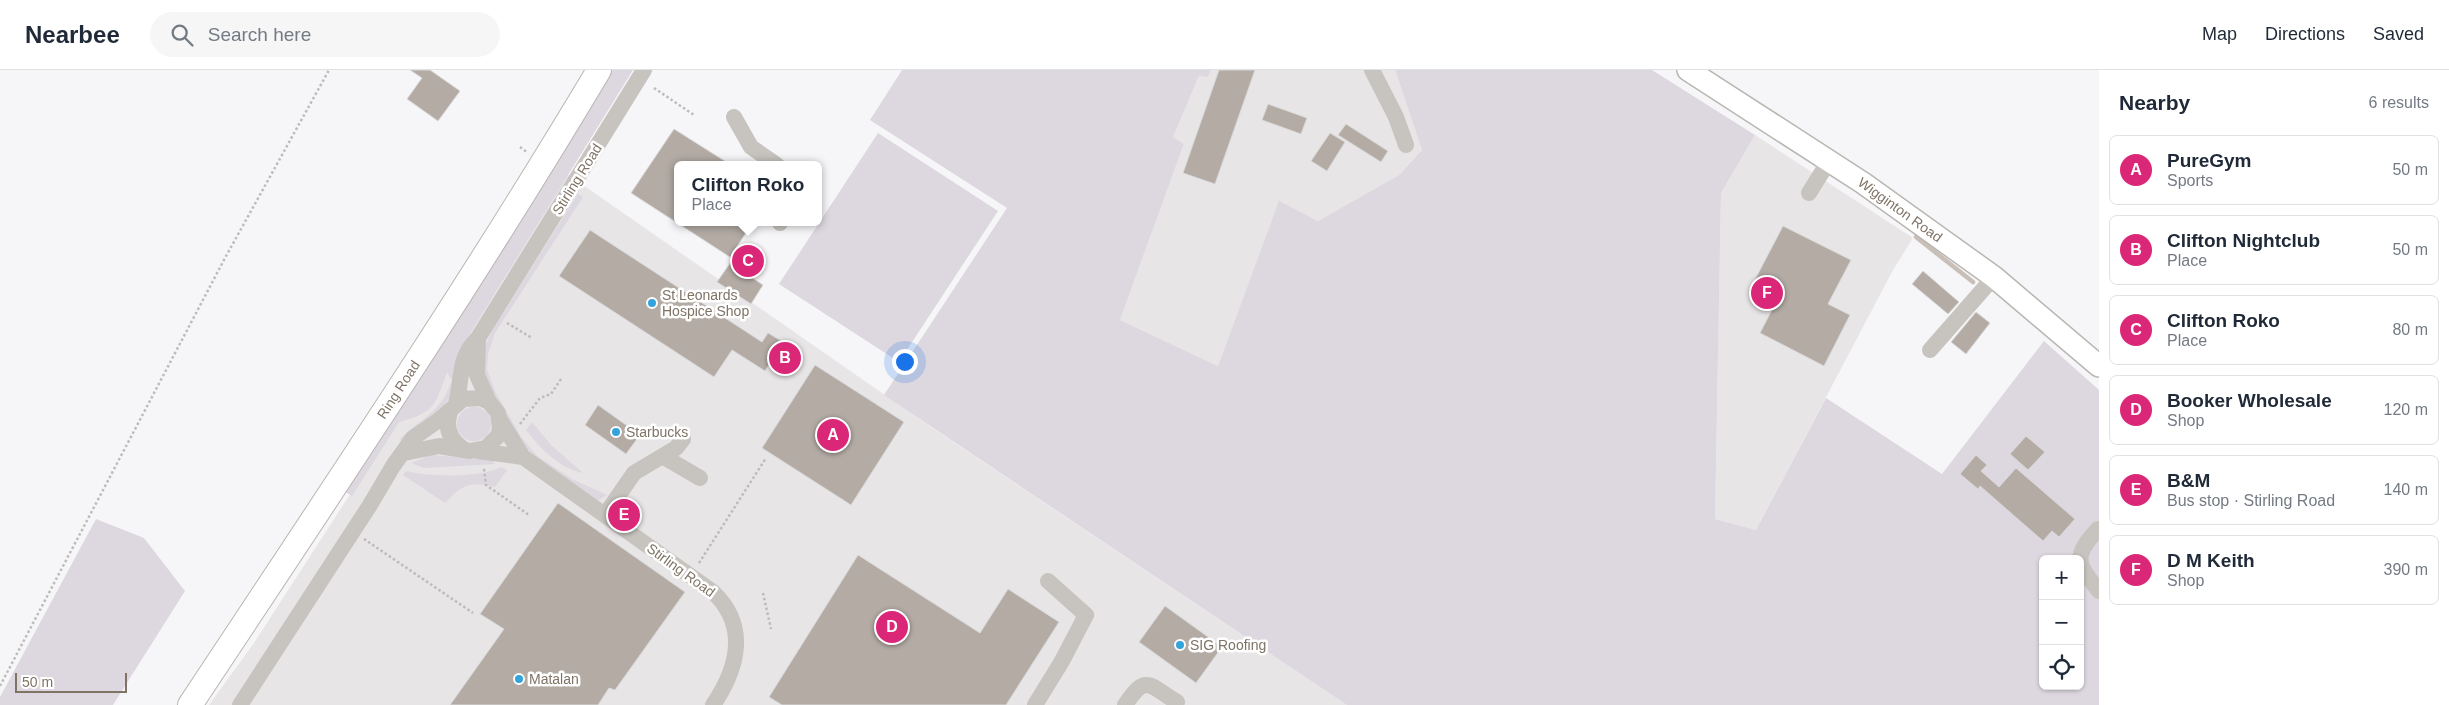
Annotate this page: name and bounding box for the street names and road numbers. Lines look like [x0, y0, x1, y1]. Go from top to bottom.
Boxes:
street label: Stirling Road [549, 141, 605, 217]
street label: Wigginton Road [1855, 174, 1945, 245]
street label: Ring Road [374, 357, 423, 422]
street label: Stirling Road [644, 540, 718, 600]

